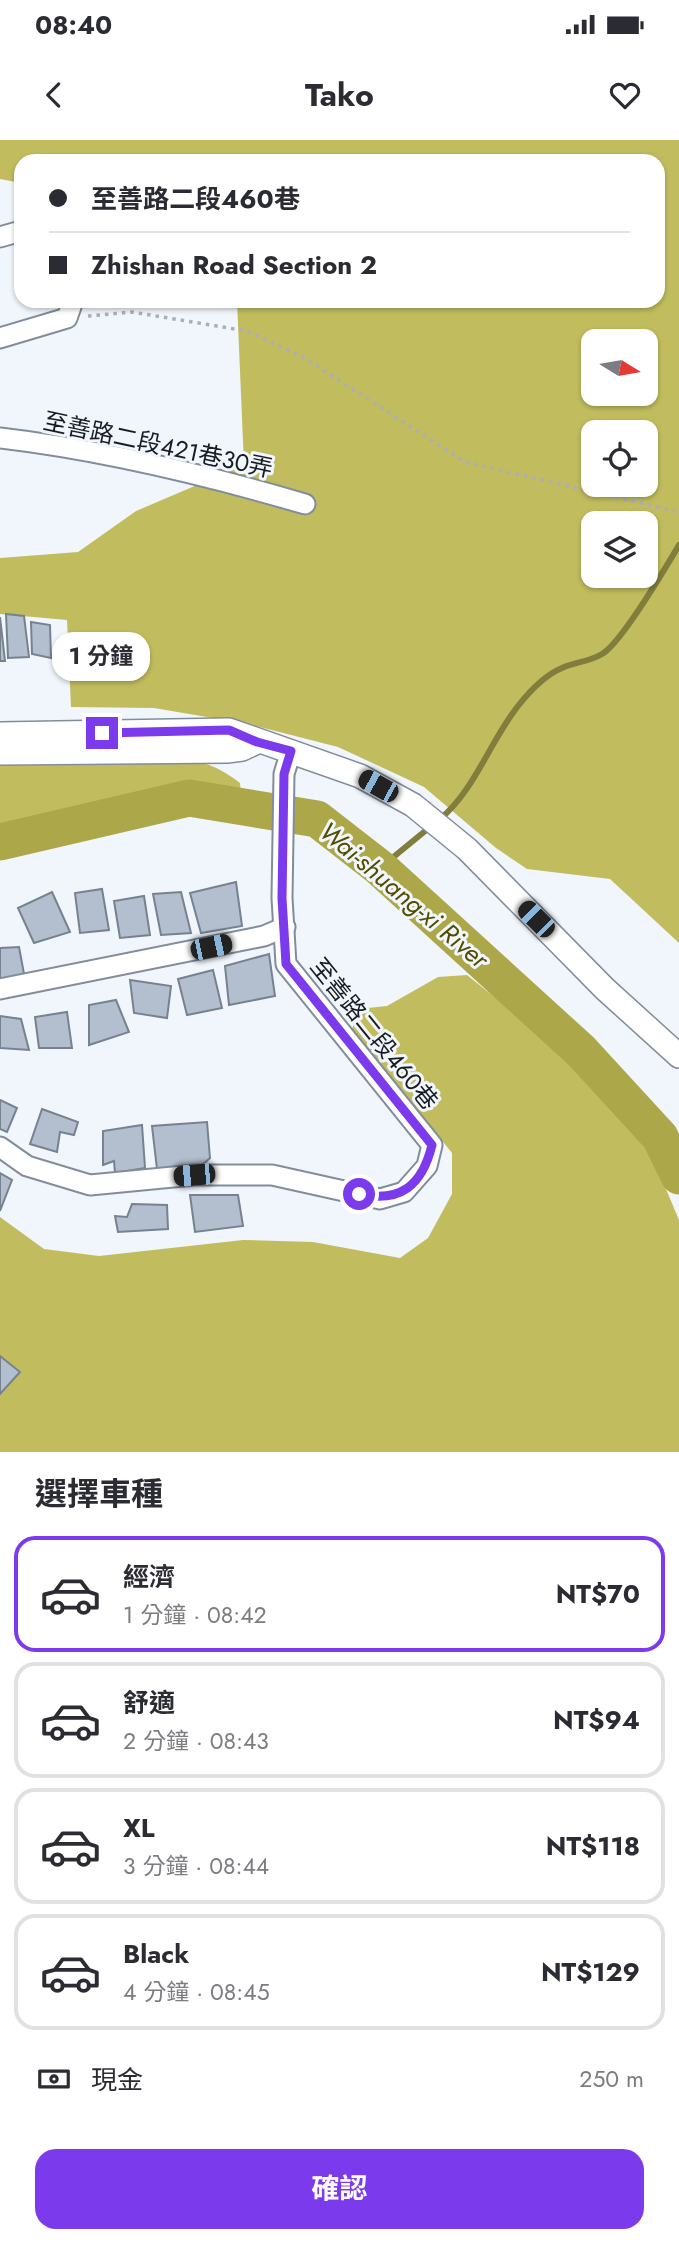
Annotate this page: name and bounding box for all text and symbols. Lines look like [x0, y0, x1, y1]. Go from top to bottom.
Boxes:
text: 08:40 [35, 6, 112, 44]
text: Tako [305, 72, 374, 118]
icon: back [35, 76, 73, 114]
icon: heart [606, 76, 644, 114]
text: 至善路二段460巷 [91, 180, 300, 218]
text: Zhishan Road Section 2 [91, 246, 377, 284]
north arrow [581, 329, 658, 406]
map controls [581, 329, 658, 588]
street label: 至善路二段421巷30弄 [40, 403, 276, 486]
button: locate [581, 420, 658, 497]
button: layers [581, 511, 658, 588]
callout: 1 分鐘 [53, 631, 151, 680]
text: 1 分鐘 [69, 639, 133, 673]
route end [86, 717, 118, 749]
car [355, 767, 402, 805]
water label: Wai-shuang-xi River [311, 813, 498, 978]
car [514, 897, 559, 941]
car [189, 932, 234, 962]
street label: 至善路二段460巷 [302, 950, 447, 1117]
car [173, 1163, 216, 1187]
route start [343, 1178, 375, 1210]
text: 選擇車種 [35, 1471, 163, 1517]
text: 經濟 [123, 1558, 175, 1596]
icon: car [39, 1563, 102, 1626]
text: NT$70 [556, 1575, 640, 1613]
text: 1 分鐘 · 08:42 [123, 1598, 267, 1632]
text: 舒適 [123, 1684, 175, 1722]
icon: car [39, 1689, 102, 1752]
text: NT$94 [553, 1701, 640, 1739]
text: 2 分鐘 · 08:43 [123, 1724, 269, 1758]
text: XL [123, 1809, 155, 1847]
icon: car [39, 1815, 102, 1878]
text: NT$118 [546, 1827, 640, 1865]
text: 3 分鐘 · 08:44 [123, 1849, 269, 1883]
text: Black [123, 1935, 189, 1973]
icon: car [39, 1941, 102, 2004]
text: NT$129 [541, 1953, 640, 1991]
text: 4 分鐘 · 08:45 [123, 1975, 270, 2009]
icon: cash [35, 2060, 73, 2098]
text: 現金 [91, 2061, 143, 2099]
text: 250 m [579, 2062, 644, 2096]
button: 確認 [35, 2149, 644, 2229]

